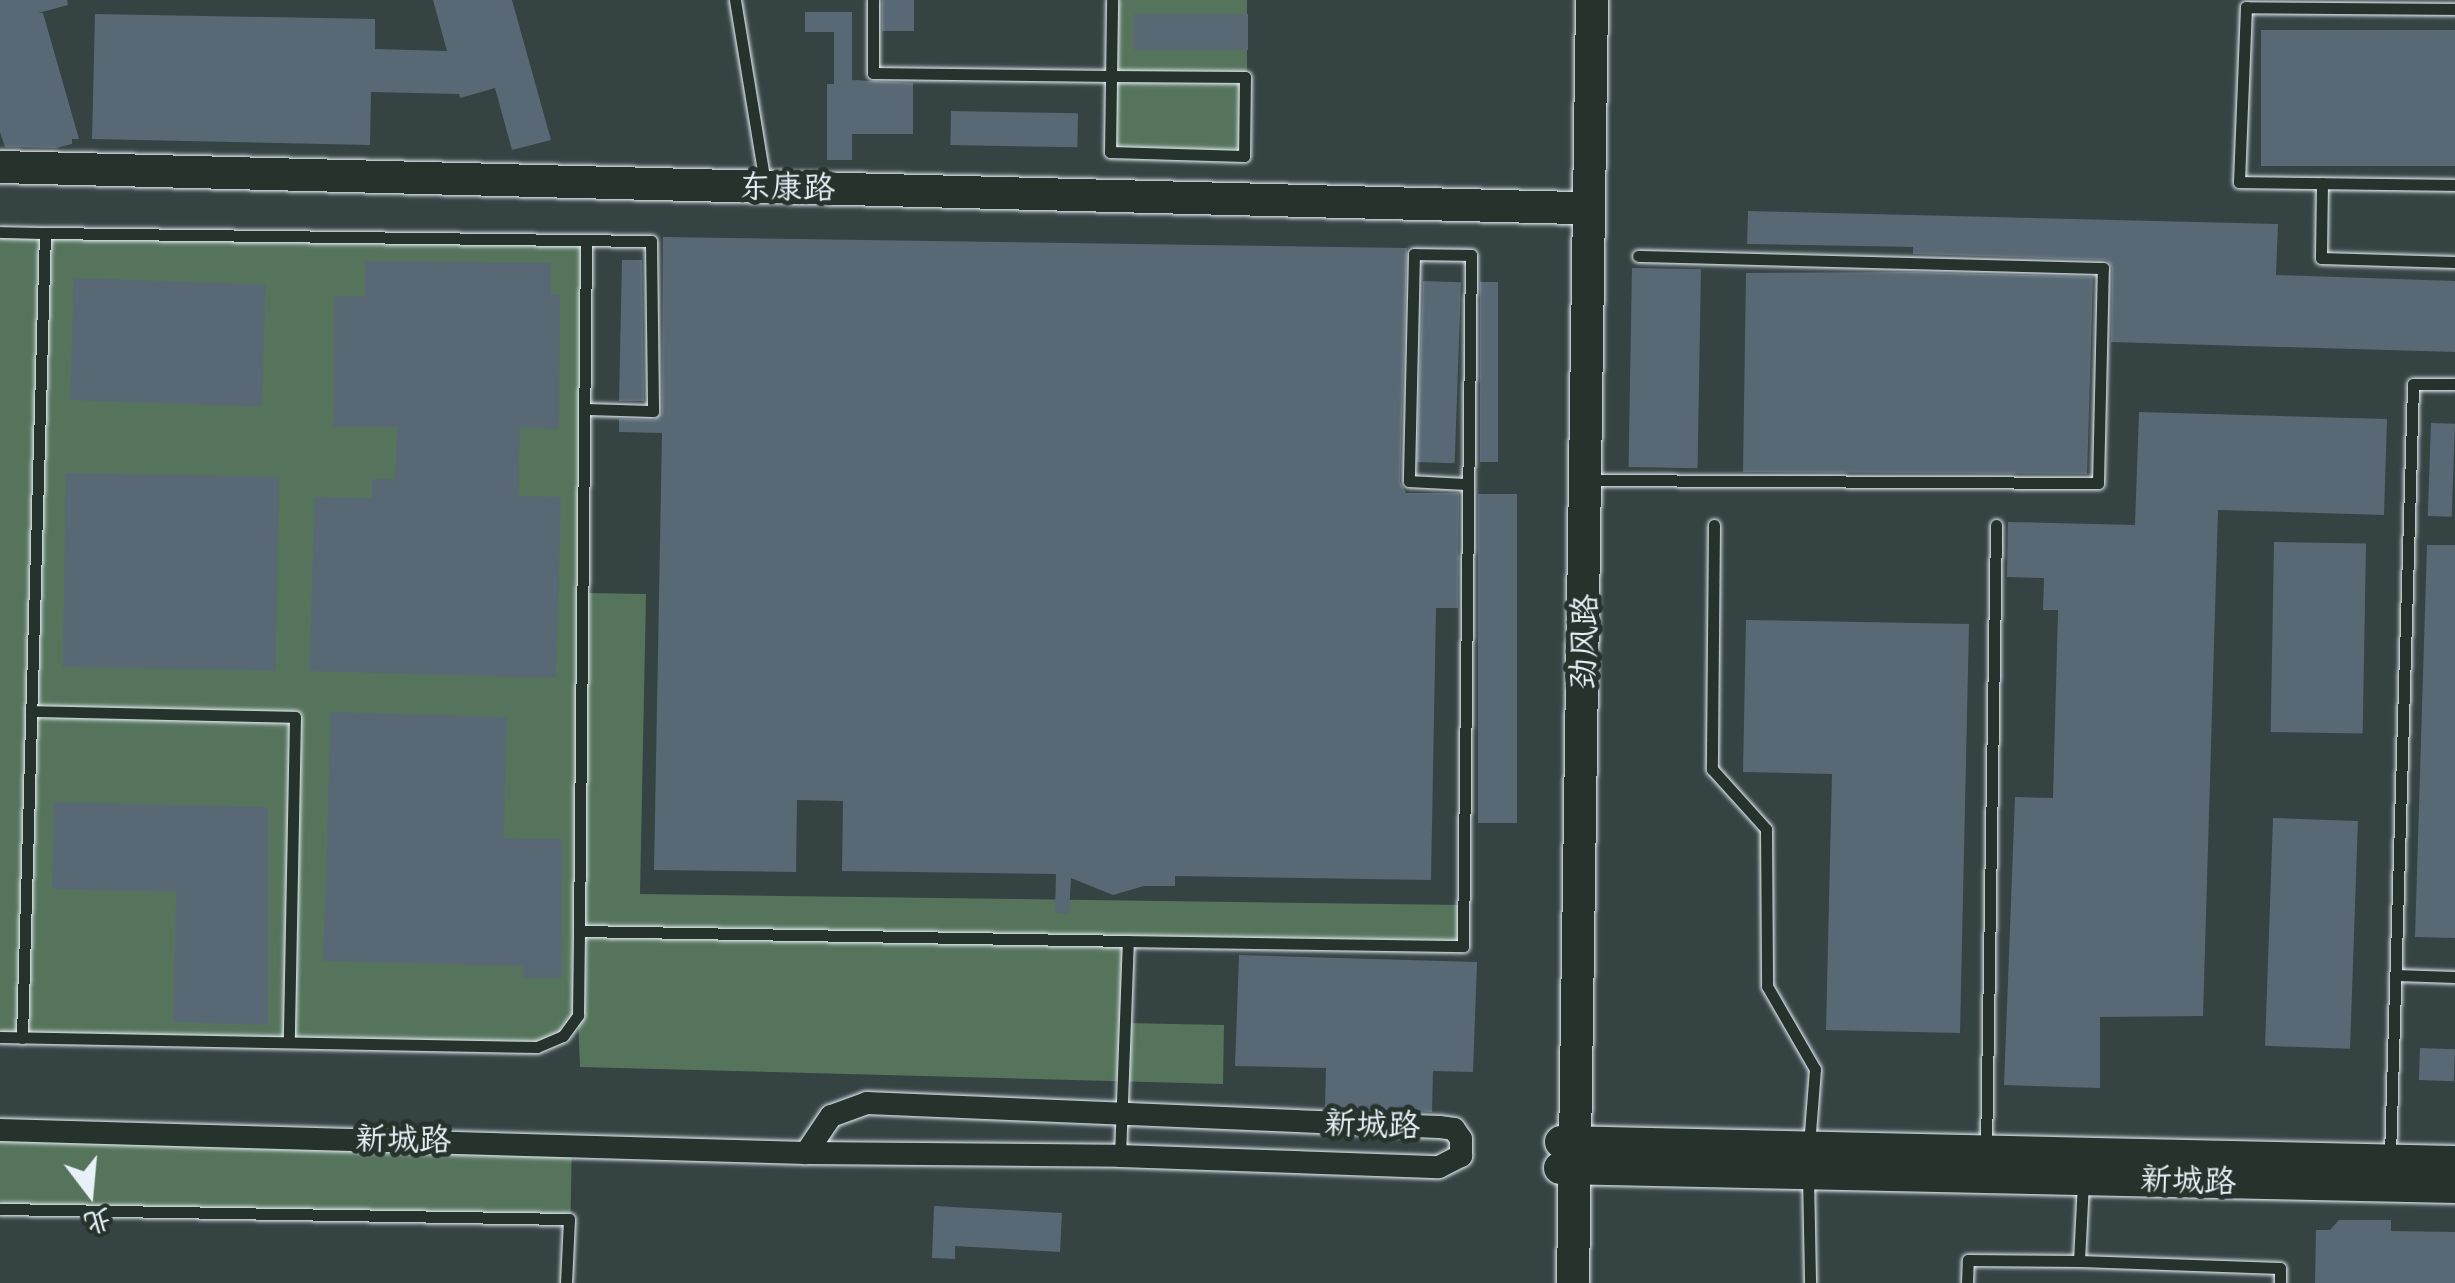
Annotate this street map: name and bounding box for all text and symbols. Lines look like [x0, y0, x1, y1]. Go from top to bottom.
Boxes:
street label: 东康路 [739, 167, 835, 207]
street label: 劲风路 [1564, 594, 1604, 690]
street label: 新城路 [1323, 1103, 1421, 1145]
street label: 新城路 [355, 1119, 451, 1159]
north arrow [40, 1143, 140, 1243]
street label: 新城路 [2139, 1159, 2237, 1201]
text: 北 [80, 1200, 117, 1244]

